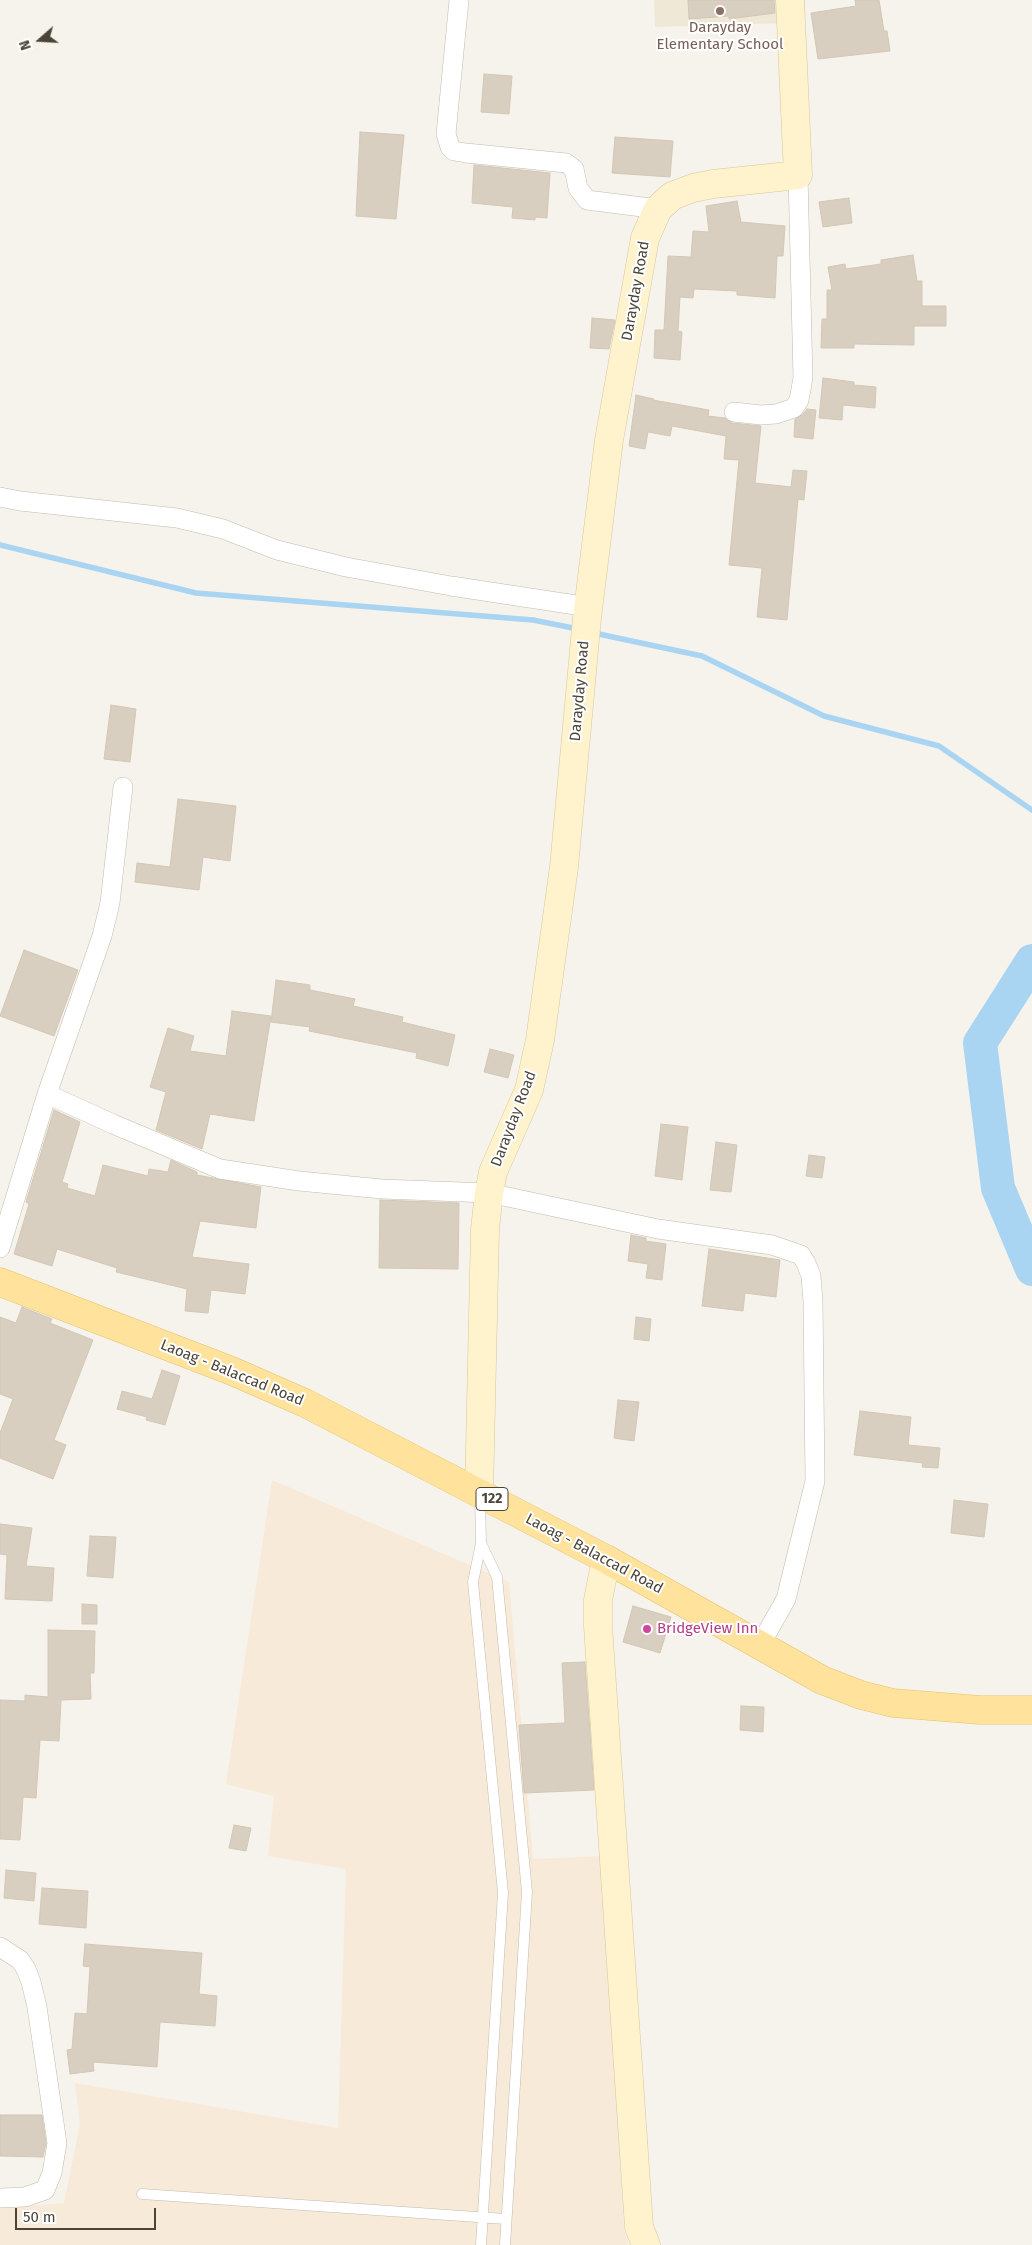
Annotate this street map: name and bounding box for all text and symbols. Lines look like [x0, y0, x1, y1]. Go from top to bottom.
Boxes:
marker: Darayday Elementary School [714, 5, 726, 17]
north arrow [15, 15, 65, 65]
place label: Darayday Elementary School [657, 19, 783, 54]
text: N [16, 38, 35, 52]
street label: Darayday Road [618, 240, 654, 342]
street label: Darayday Road [567, 640, 593, 742]
street label: Darayday Road [487, 1069, 541, 1169]
street label: Laoag - Balaccad Road [158, 1336, 306, 1410]
road number: 122 [476, 1488, 508, 1510]
street label: Laoag - Balaccad Road [522, 1510, 666, 1598]
place label: BridgeView Inn [657, 1620, 758, 1638]
marker: BridgeView Inn [641, 1623, 653, 1635]
scale bar [18, 2198, 159, 2230]
text: 50 m [23, 2208, 56, 2226]

